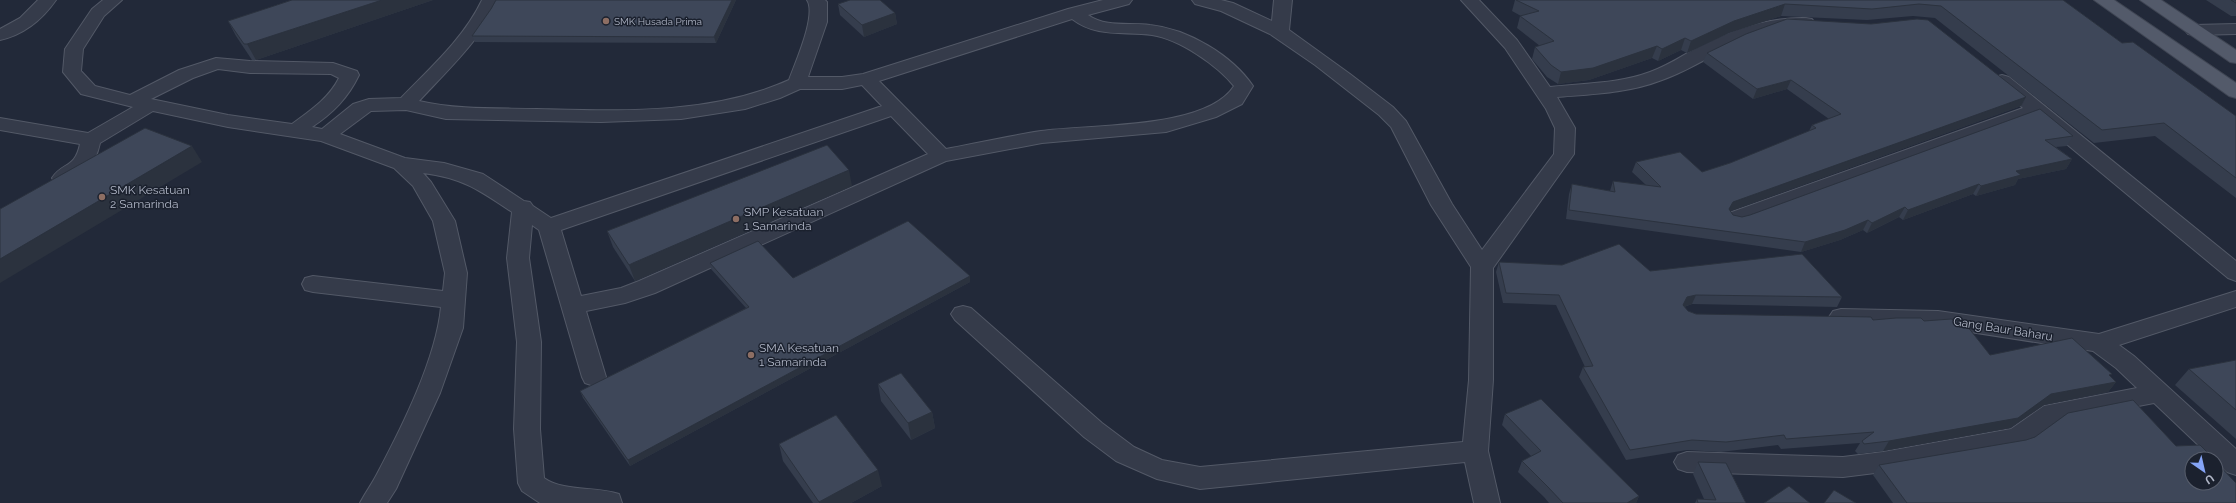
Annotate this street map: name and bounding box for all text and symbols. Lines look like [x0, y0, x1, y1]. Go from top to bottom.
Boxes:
marker: SMK Husada Prima [601, 16, 611, 26]
place label: SMK Husada Prima [614, 16, 702, 27]
place label: SMK Kesatuan 2 Samarinda [110, 183, 190, 211]
marker: SMK Kesatuan 2 Samarinda [97, 192, 107, 202]
place label: SMP Kesatuan 1 Samarinda [744, 205, 823, 233]
marker: SMP Kesatuan 1 Samarinda [731, 214, 741, 224]
street label: Gang Baur Baharu [1952, 314, 2054, 344]
place label: SMA Kesatuan 1 Samarinda [759, 341, 839, 369]
marker: SMA Kesatuan 1 Samarinda [746, 350, 756, 360]
north arrow [2184, 451, 2224, 491]
text: U [2202, 471, 2216, 487]

